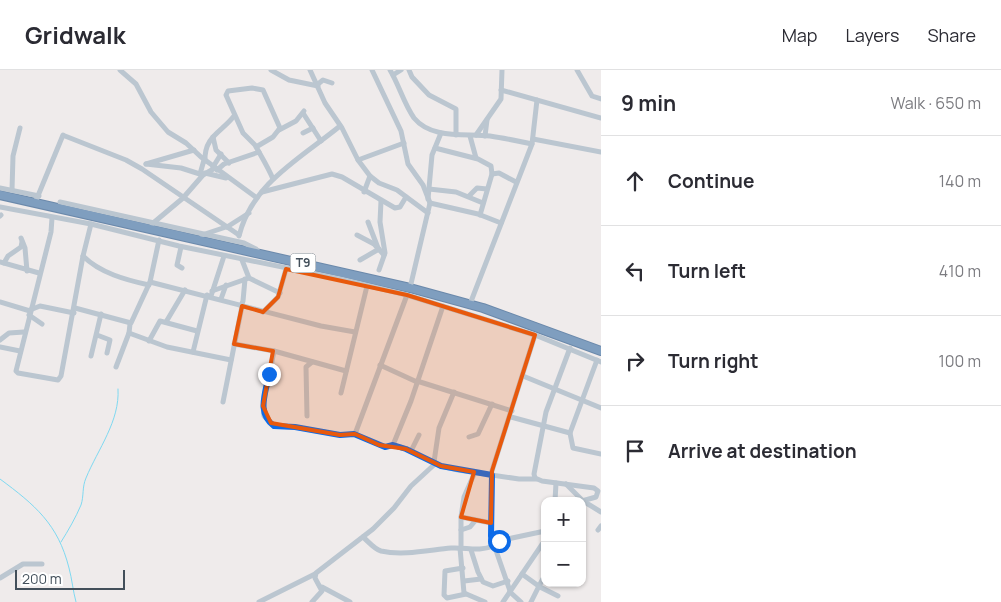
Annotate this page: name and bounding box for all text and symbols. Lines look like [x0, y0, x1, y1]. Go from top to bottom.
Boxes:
text: Gridwalk [25, 18, 126, 51]
text: Map [782, 23, 817, 47]
text: Layers [845, 23, 899, 47]
text: Share [927, 23, 976, 47]
text: 9 min [621, 89, 676, 117]
text: Walk · 650 m [890, 92, 981, 114]
icon: ahead [621, 167, 649, 195]
text: Continue [668, 168, 754, 194]
text: 140 m [939, 170, 981, 192]
road number: T9 [290, 254, 316, 272]
icon: left [621, 257, 649, 285]
text: Turn left [668, 258, 746, 284]
text: 410 m [939, 260, 981, 282]
icon: right [621, 347, 649, 375]
text: Turn right [668, 348, 758, 374]
text: 100 m [938, 350, 981, 372]
route end [258, 363, 281, 386]
icon: arrive [621, 437, 649, 465]
text: Arrive at destination [668, 438, 857, 464]
map controls [541, 497, 586, 587]
button: + [541, 497, 586, 542]
route start [488, 530, 511, 553]
button: − [541, 542, 586, 587]
scale bar [15, 567, 125, 590]
text: 200 m [22, 569, 62, 588]

